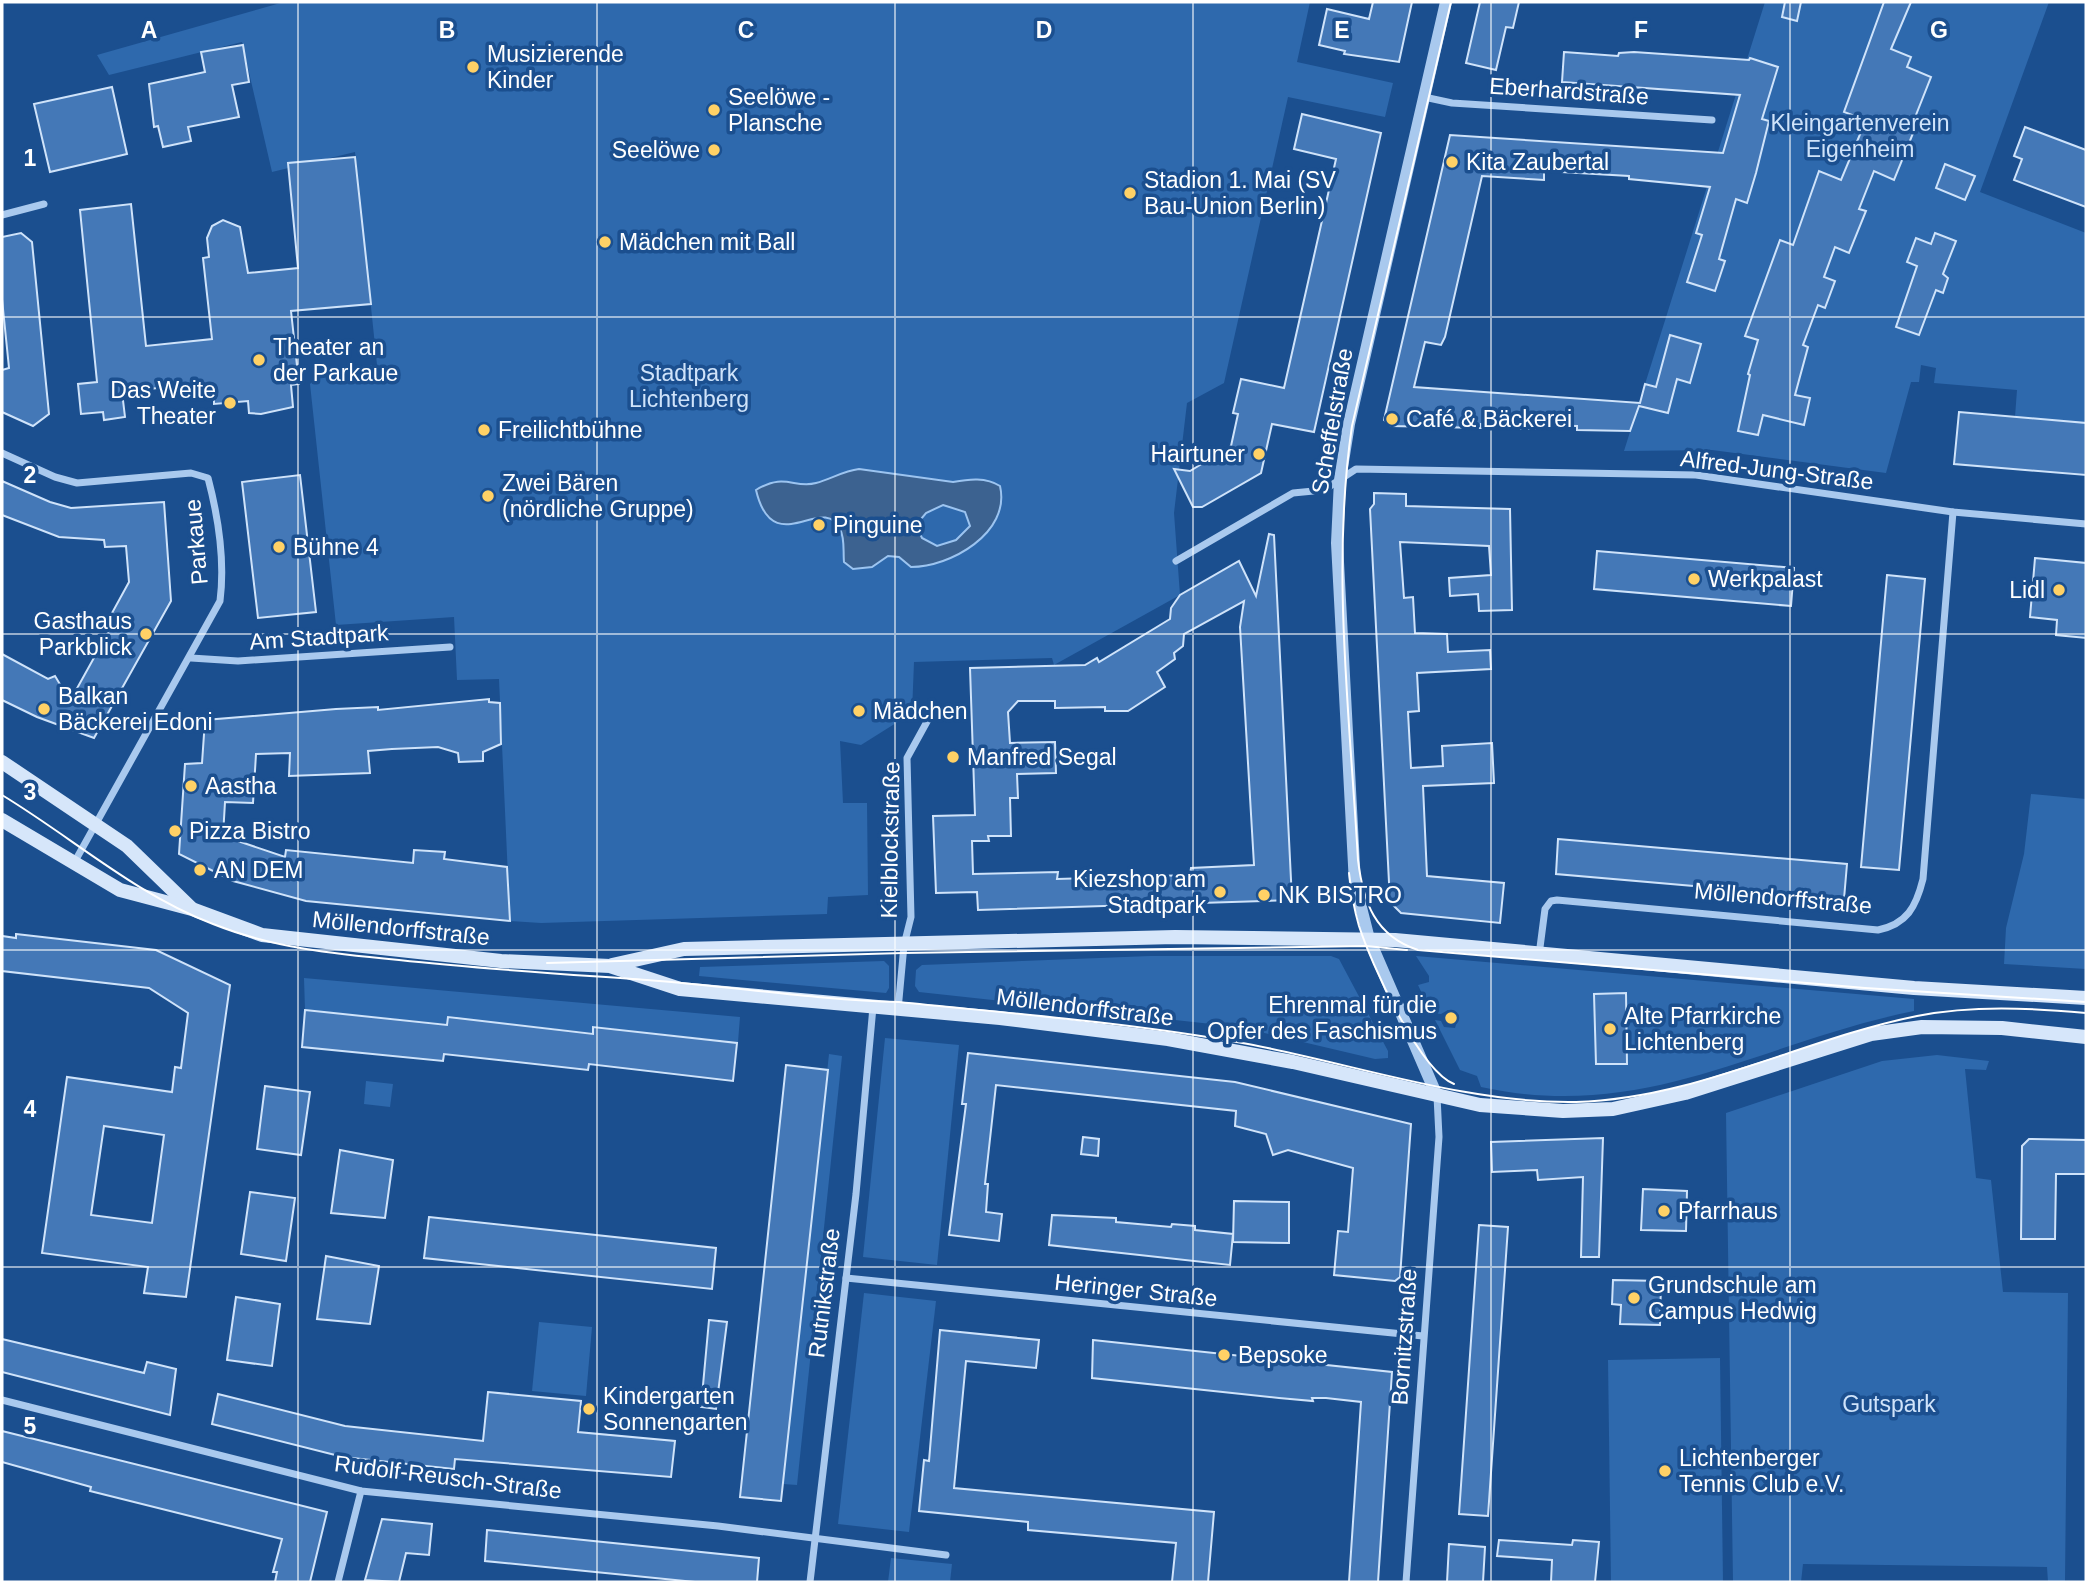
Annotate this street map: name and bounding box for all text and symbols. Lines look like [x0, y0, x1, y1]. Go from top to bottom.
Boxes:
text: A [141, 17, 157, 43]
text: B [439, 17, 455, 43]
text: C [738, 17, 754, 43]
text: D [1036, 17, 1052, 43]
text: E [1334, 17, 1350, 43]
text: F [1634, 17, 1648, 43]
text: G [1930, 17, 1948, 43]
place label: Musizierende Kinder [487, 41, 624, 93]
marker: Musizierende Kinder [465, 59, 481, 75]
street label: Eberhardstraße [1488, 72, 1650, 110]
place label: Seelöwe - Plansche [728, 84, 830, 136]
marker: Seelöwe - Plansche [706, 102, 722, 118]
park label: Kleingartenverein Eigenheim [1770, 110, 1950, 162]
place label: Seelöwe [612, 137, 700, 163]
marker: Seelöwe [706, 142, 722, 158]
text: 1 [24, 145, 37, 171]
place label: Kita Zaubertal [1466, 149, 1609, 175]
marker: Kita Zaubertal [1444, 154, 1460, 170]
place label: Stadion 1. Mai (SV Bau-Union Berlin) [1144, 167, 1336, 219]
marker: Stadion 1. Mai (SV Bau-Union Berlin) [1122, 185, 1138, 201]
place label: Mädchen mit Ball [619, 229, 795, 255]
marker: Mädchen mit Ball [597, 234, 613, 250]
place label: Theater an der Parkaue [273, 334, 398, 386]
street label: Scheffelstraße [1306, 346, 1358, 496]
marker: Theater an der Parkaue [251, 352, 267, 368]
park label: Stadtpark Lichtenberg [629, 360, 749, 412]
place label: Das Weite Theater [110, 377, 216, 429]
marker: Das Weite Theater [222, 395, 238, 411]
place label: Café & Bäckerei [1406, 406, 1572, 432]
marker: Café & Bäckerei [1384, 411, 1400, 427]
place label: Freilichtbühne [498, 417, 642, 443]
marker: Freilichtbühne [476, 422, 492, 438]
place label: Hairtuner [1150, 441, 1245, 467]
street label: Alfred-Jung-Straße [1679, 445, 1875, 495]
marker: Hairtuner [1251, 446, 1267, 462]
text: 2 [24, 462, 36, 488]
place label: Zwei Bären (nördliche Gruppe) [502, 470, 694, 522]
marker: Zwei Bären (nördliche Gruppe) [480, 488, 496, 504]
street label: Parkaue [179, 498, 213, 586]
place label: Pinguine [833, 512, 923, 538]
marker: Pinguine [811, 517, 827, 533]
place label: Bühne 4 [293, 534, 379, 560]
marker: Bühne 4 [271, 539, 287, 555]
place label: Werkpalast [1708, 566, 1823, 592]
marker: Werkpalast [1686, 571, 1702, 587]
place label: Lidl [2009, 577, 2045, 603]
marker: Lidl [2051, 582, 2067, 598]
place label: Gasthaus Parkblick [34, 608, 132, 660]
street label: Am Stadtpark [249, 619, 390, 655]
marker: Gasthaus Parkblick [138, 626, 154, 642]
place label: Balkan Bäckerei Edoni [58, 683, 213, 735]
place label: Mädchen [873, 698, 968, 724]
marker: Balkan Bäckerei Edoni [36, 701, 52, 717]
marker: Mädchen [851, 703, 867, 719]
place label: Manfred Segal [967, 744, 1117, 770]
marker: Manfred Segal [945, 749, 961, 765]
street label: Kielblockstraße [876, 761, 904, 919]
place label: Aastha [205, 773, 277, 799]
marker: Aastha [183, 778, 199, 794]
text: 3 [24, 779, 36, 805]
place label: Pizza Bistro [189, 818, 310, 844]
marker: Pizza Bistro [167, 823, 183, 839]
place label: AN DEM [214, 857, 303, 883]
marker: AN DEM [192, 862, 208, 878]
place label: Kiezshop am Stadtpark [1073, 866, 1206, 918]
street label: Möllendorffstraße [1693, 877, 1873, 919]
place label: NK BISTRO [1278, 882, 1402, 908]
marker: Kiezshop am Stadtpark [1212, 884, 1228, 900]
marker: NK BISTRO [1256, 887, 1272, 903]
street label: Möllendorffstraße [311, 906, 491, 950]
street label: Möllendorffstraße [995, 983, 1175, 1031]
place label: Ehrenmal für die Opfer des Faschismus [1207, 992, 1437, 1044]
place label: Alte Pfarrkirche Lichtenberg [1624, 1003, 1781, 1055]
marker: Ehrenmal für die Opfer des Faschismus [1443, 1010, 1459, 1026]
marker: Alte Pfarrkirche Lichtenberg [1602, 1021, 1618, 1037]
text: 4 [24, 1096, 37, 1122]
place label: Pfarrhaus [1678, 1198, 1778, 1224]
marker: Pfarrhaus [1656, 1203, 1672, 1219]
street label: Rutnikstraße [803, 1227, 845, 1359]
street label: Bornitzstraße [1386, 1268, 1422, 1406]
street label: Heringer Straße [1053, 1269, 1219, 1311]
place label: Grundschule am Campus Hedwig [1648, 1272, 1817, 1324]
marker: Grundschule am Campus Hedwig [1626, 1290, 1642, 1306]
place label: Bepsoke [1238, 1342, 1328, 1368]
marker: Bepsoke [1216, 1347, 1232, 1363]
place label: Kindergarten Sonnengarten [603, 1383, 748, 1435]
park label: Gutspark [1842, 1391, 1936, 1417]
marker: Kindergarten Sonnengarten [581, 1401, 597, 1417]
text: 5 [24, 1413, 37, 1439]
place label: Lichtenberger Tennis Club e.V. [1679, 1445, 1844, 1497]
street label: Rudolf-Reusch-Straße [333, 1450, 563, 1504]
marker: Lichtenberger Tennis Club e.V. [1657, 1463, 1673, 1479]

